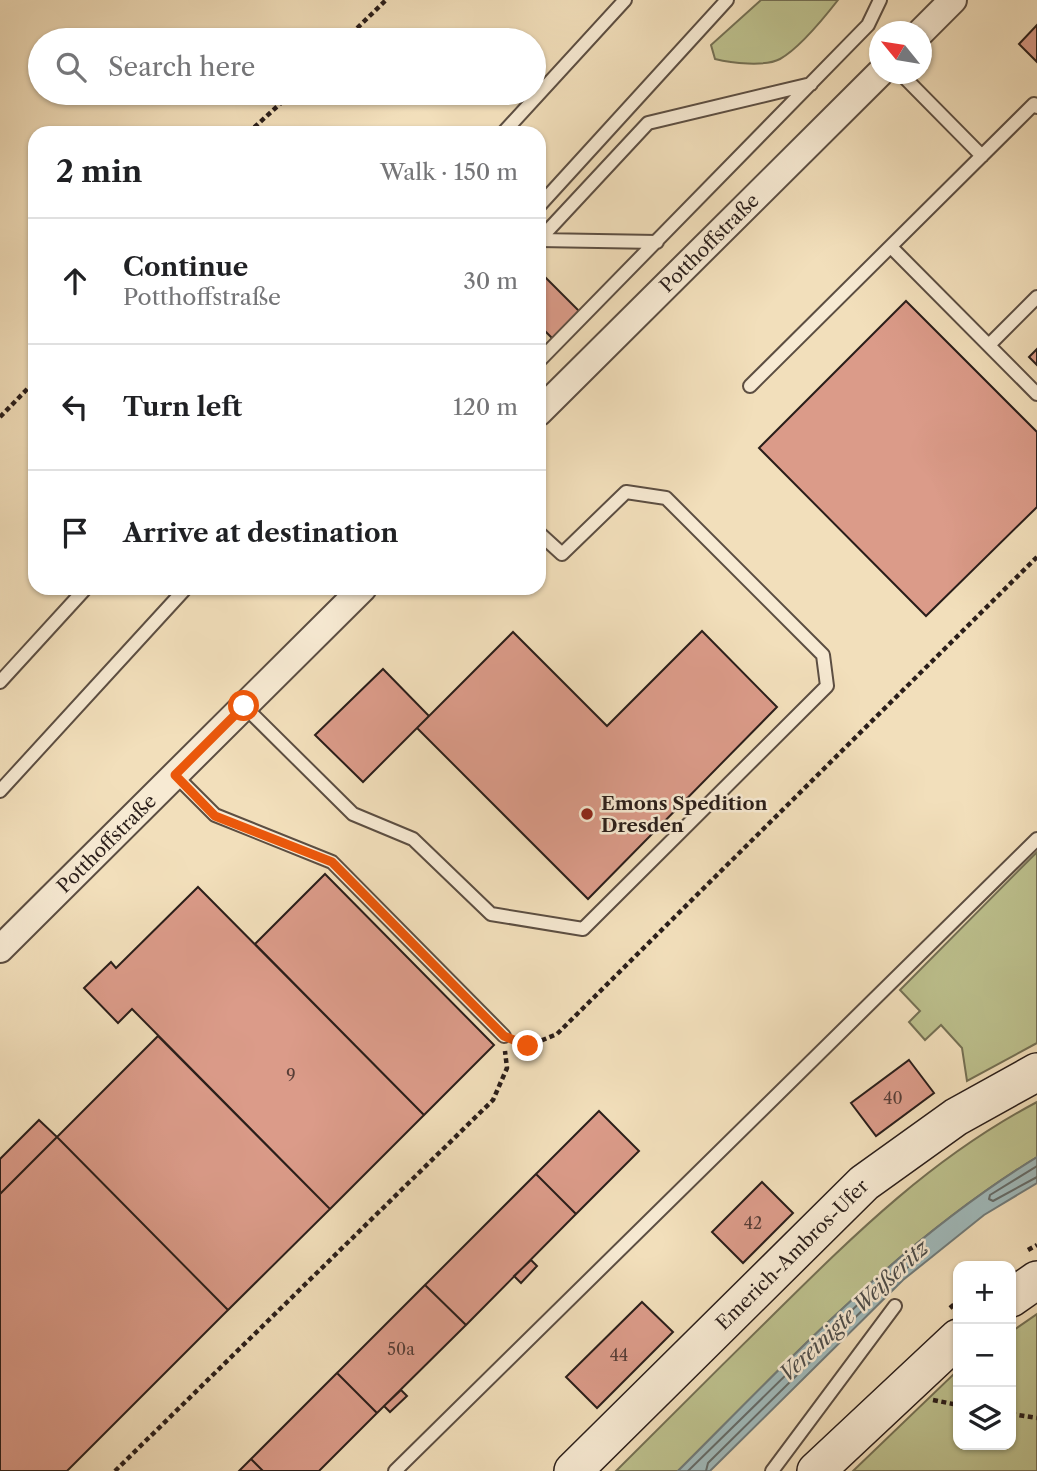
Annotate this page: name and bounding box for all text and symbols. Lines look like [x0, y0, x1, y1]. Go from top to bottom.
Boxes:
north arrow [869, 21, 932, 84]
search box [28, 28, 546, 105]
icon: search [52, 48, 90, 86]
text: Search here [108, 51, 255, 83]
text: 2 min [56, 153, 142, 190]
text: Walk · 150 m [380, 158, 518, 186]
street label: Potthoffstraße [655, 189, 764, 297]
text: Continue [123, 251, 248, 283]
icon: ahead [56, 262, 94, 300]
text: 30 m [463, 267, 518, 295]
text: Potthoffstraße [123, 283, 281, 311]
icon: left [56, 388, 94, 426]
text: Turn left [123, 391, 242, 423]
text: 120 m [453, 393, 518, 421]
icon: arrive [56, 514, 94, 552]
text: Arrive at destination [123, 517, 398, 549]
route start [228, 690, 259, 721]
street label: Potthoffstraße [52, 789, 161, 898]
place label: Emons Spedition Dresden [601, 792, 767, 837]
marker: Emons Spedition Dresden [579, 806, 595, 822]
route end [512, 1030, 543, 1061]
house number: 9 [286, 1065, 296, 1085]
house number: 40 [883, 1088, 903, 1108]
street label: Emerich-Ambros-Ufer [711, 1175, 873, 1335]
house number: 42 [744, 1213, 762, 1233]
water label: Vereinigte Weißeritz [774, 1234, 935, 1386]
map controls [953, 1261, 1016, 1450]
button: + [953, 1261, 1016, 1324]
button: − [953, 1324, 1016, 1387]
house number: 50a [387, 1339, 415, 1359]
house number: 44 [610, 1345, 628, 1365]
button: layers [953, 1387, 1016, 1450]

